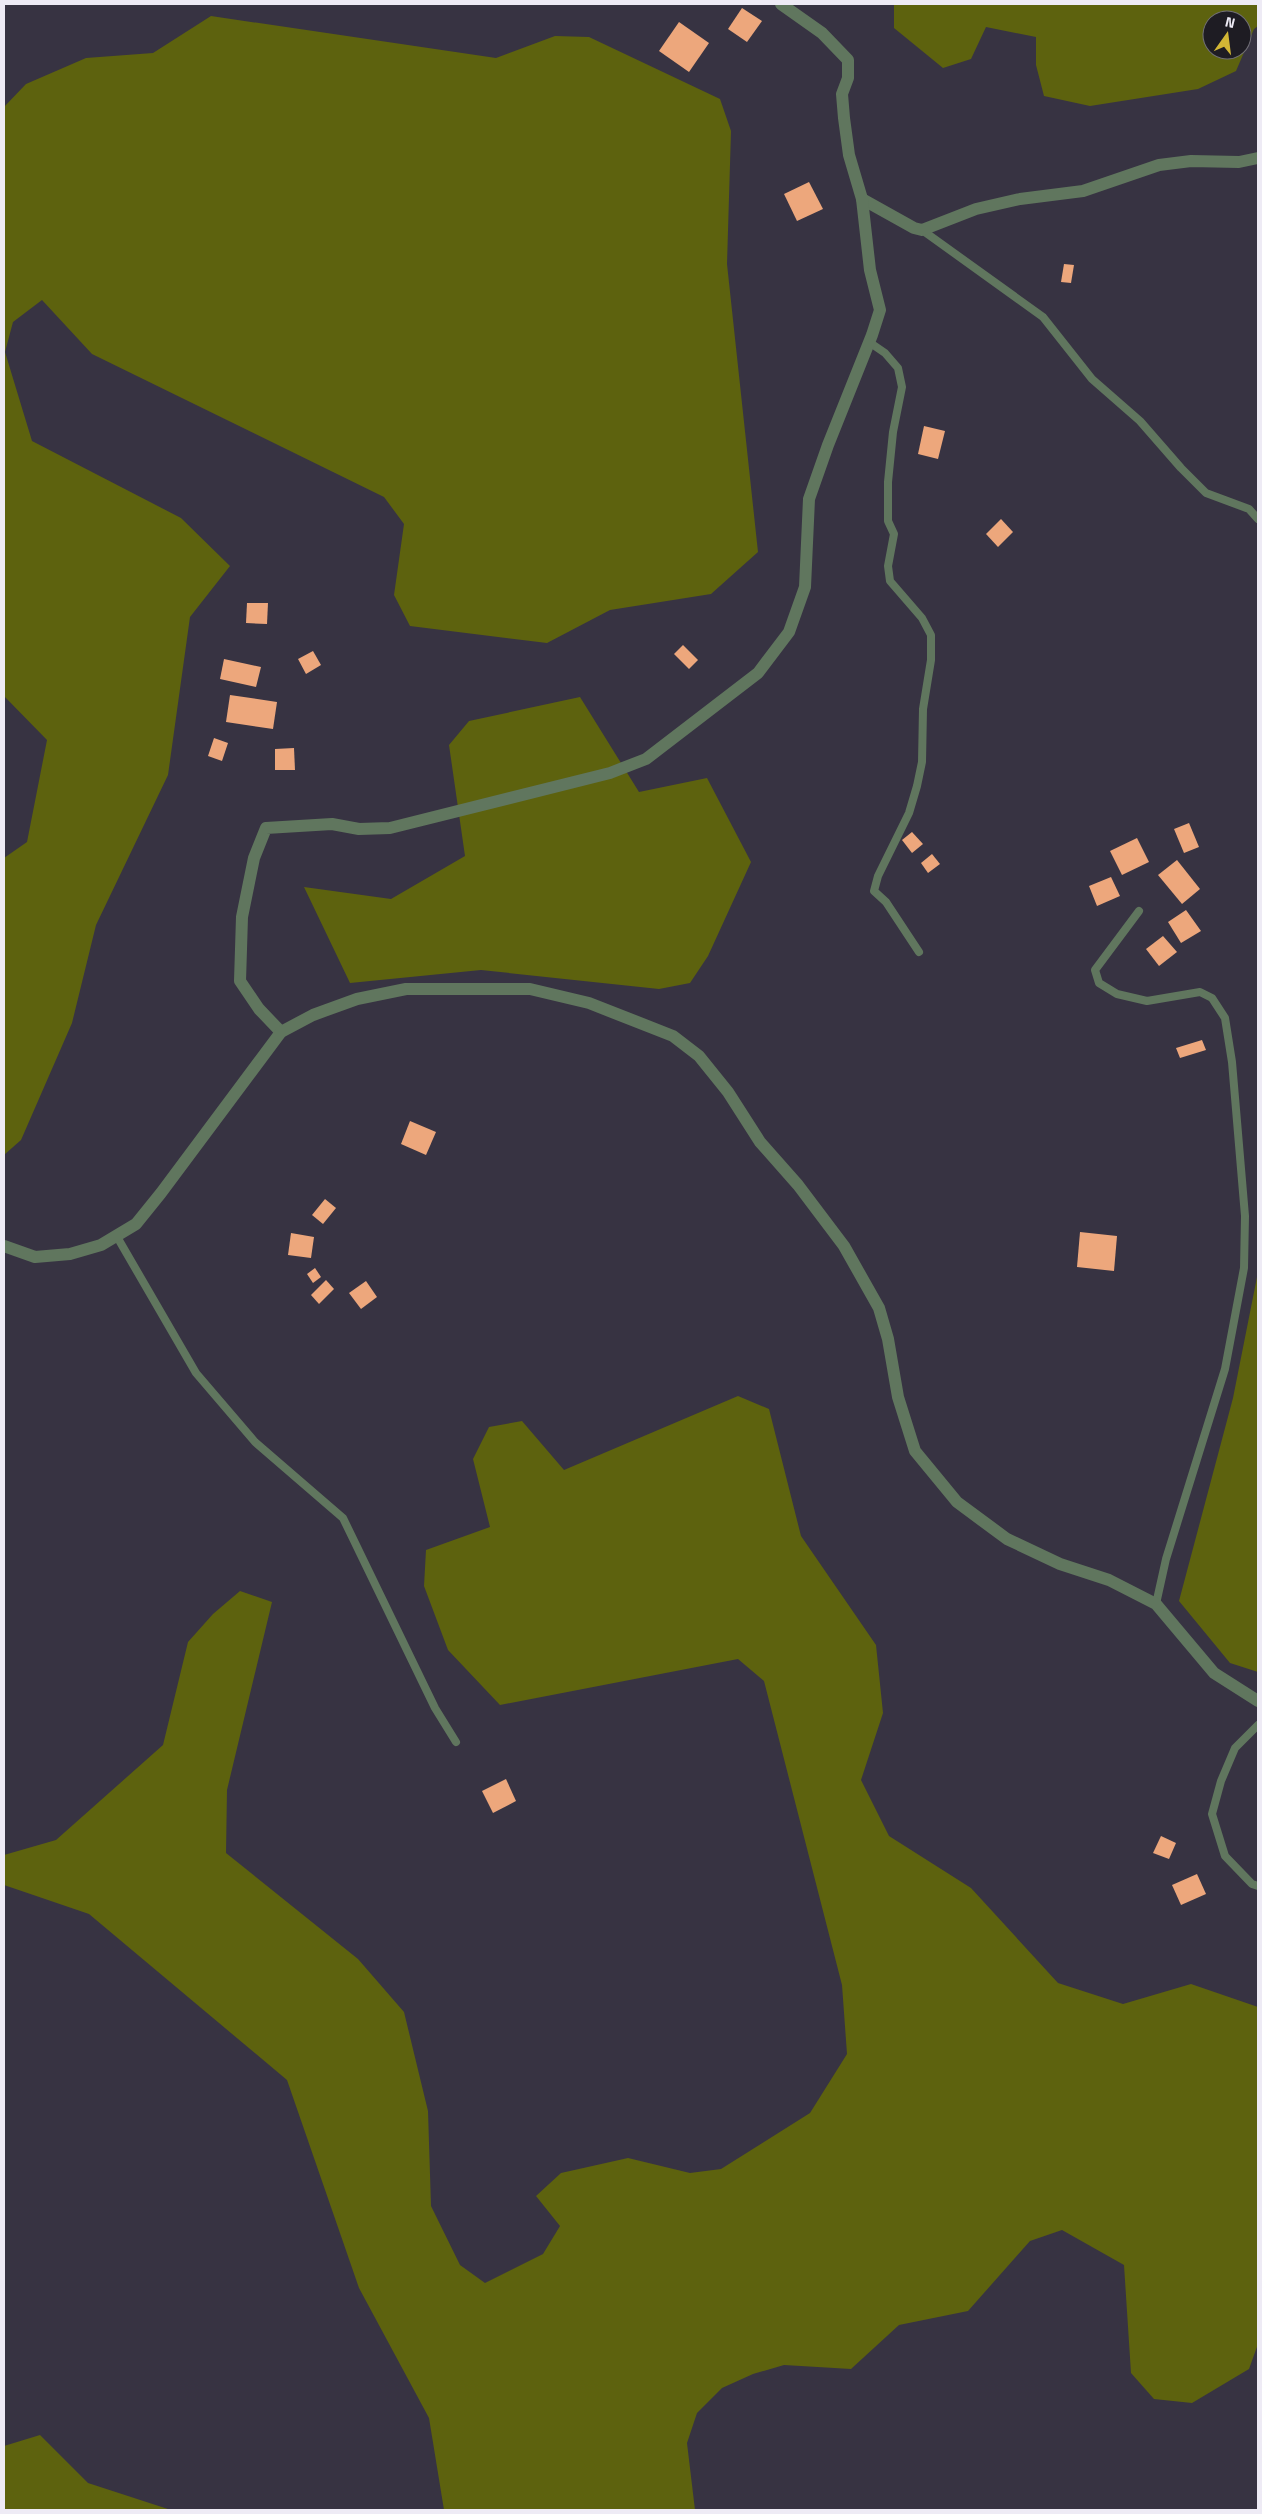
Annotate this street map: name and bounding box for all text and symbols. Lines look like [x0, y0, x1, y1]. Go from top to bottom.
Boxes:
north arrow [1202, 10, 1252, 60]
text: N [1223, 11, 1238, 33]

